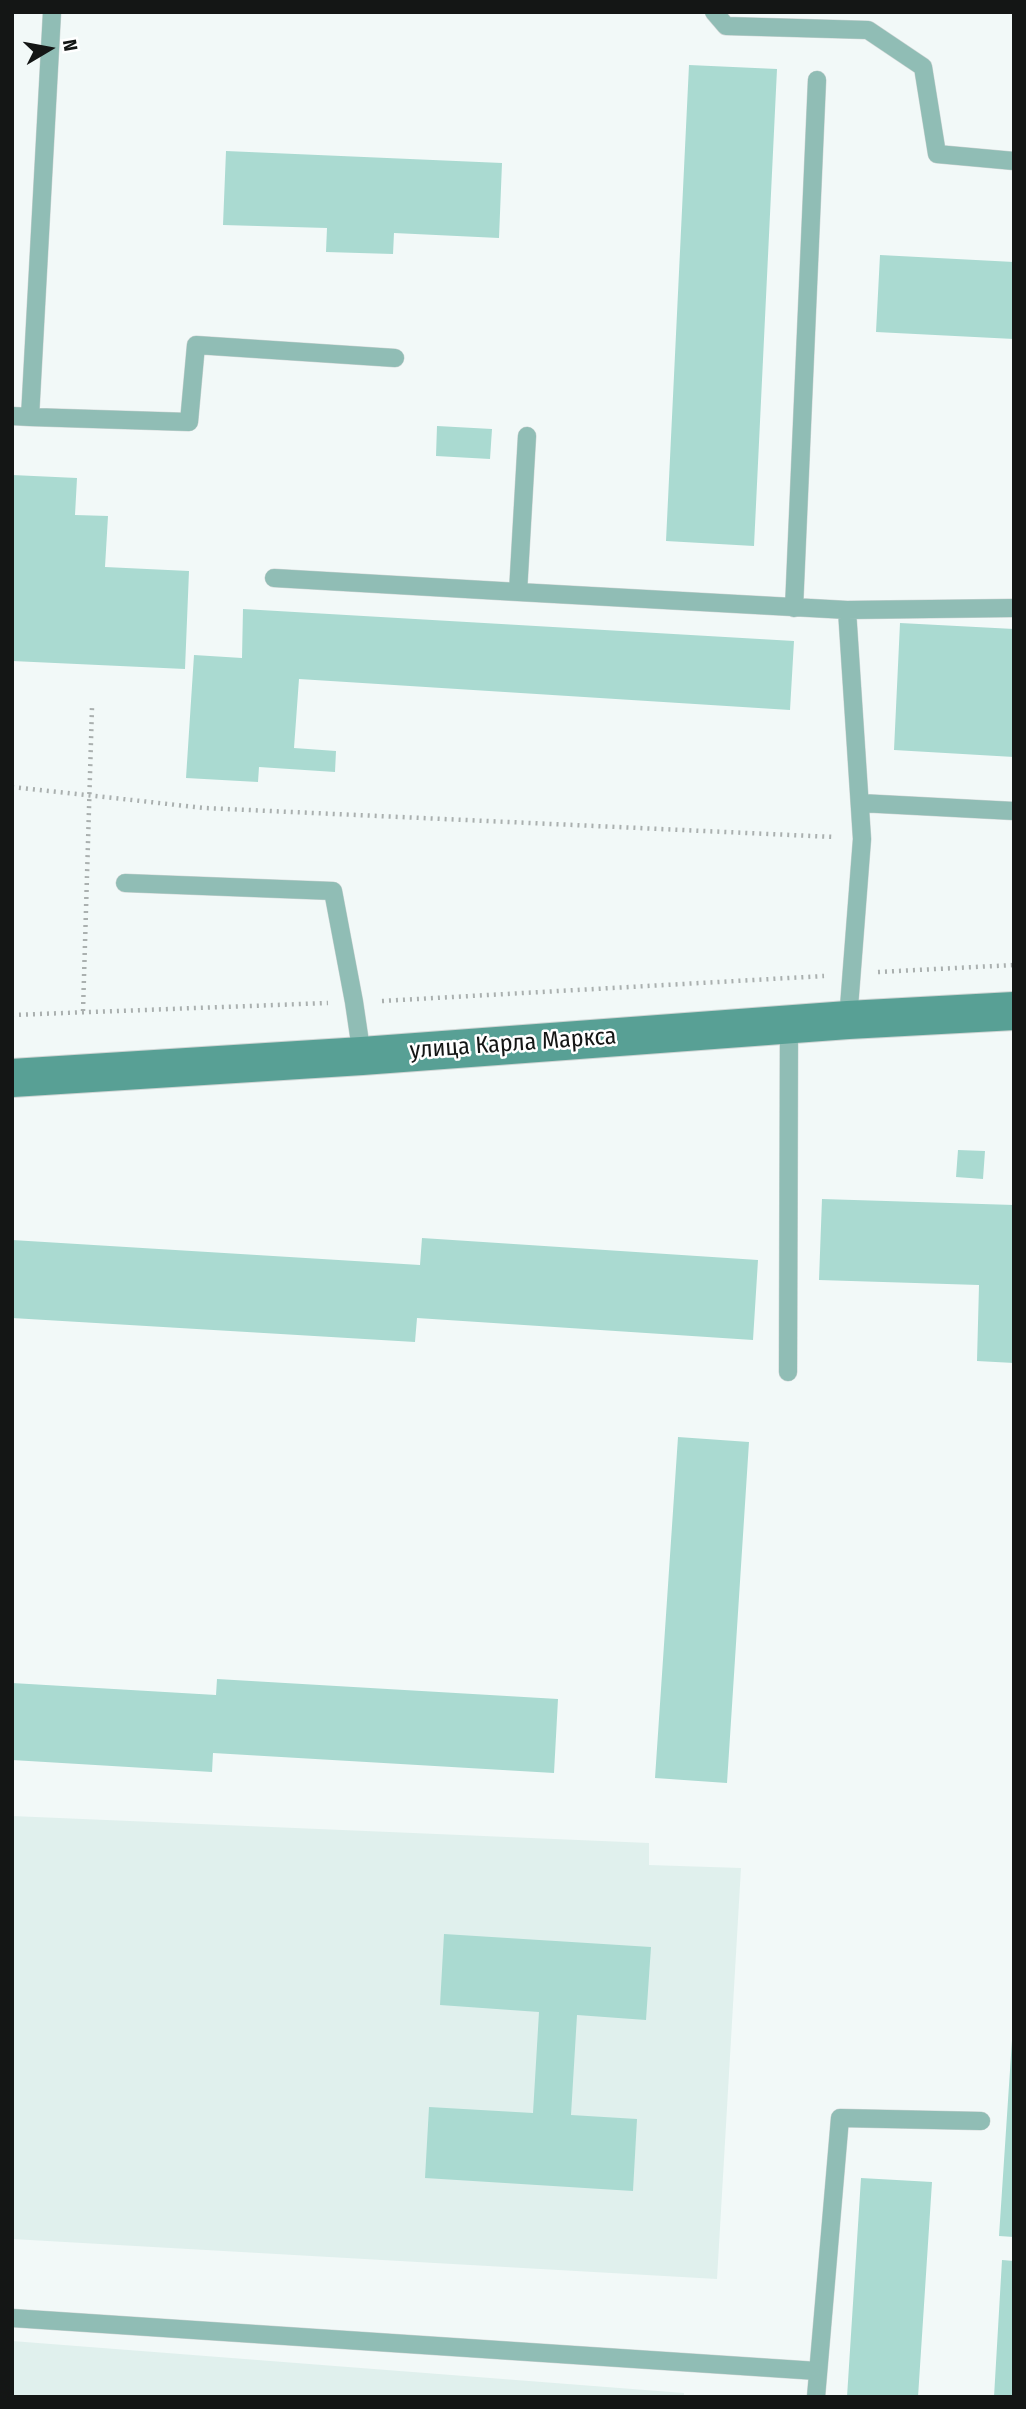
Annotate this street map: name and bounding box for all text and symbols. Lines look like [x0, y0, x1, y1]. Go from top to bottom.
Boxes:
north arrow [14, 14, 84, 84]
text: N [58, 38, 82, 53]
street label: улица Карла Маркса [409, 1022, 617, 1066]

